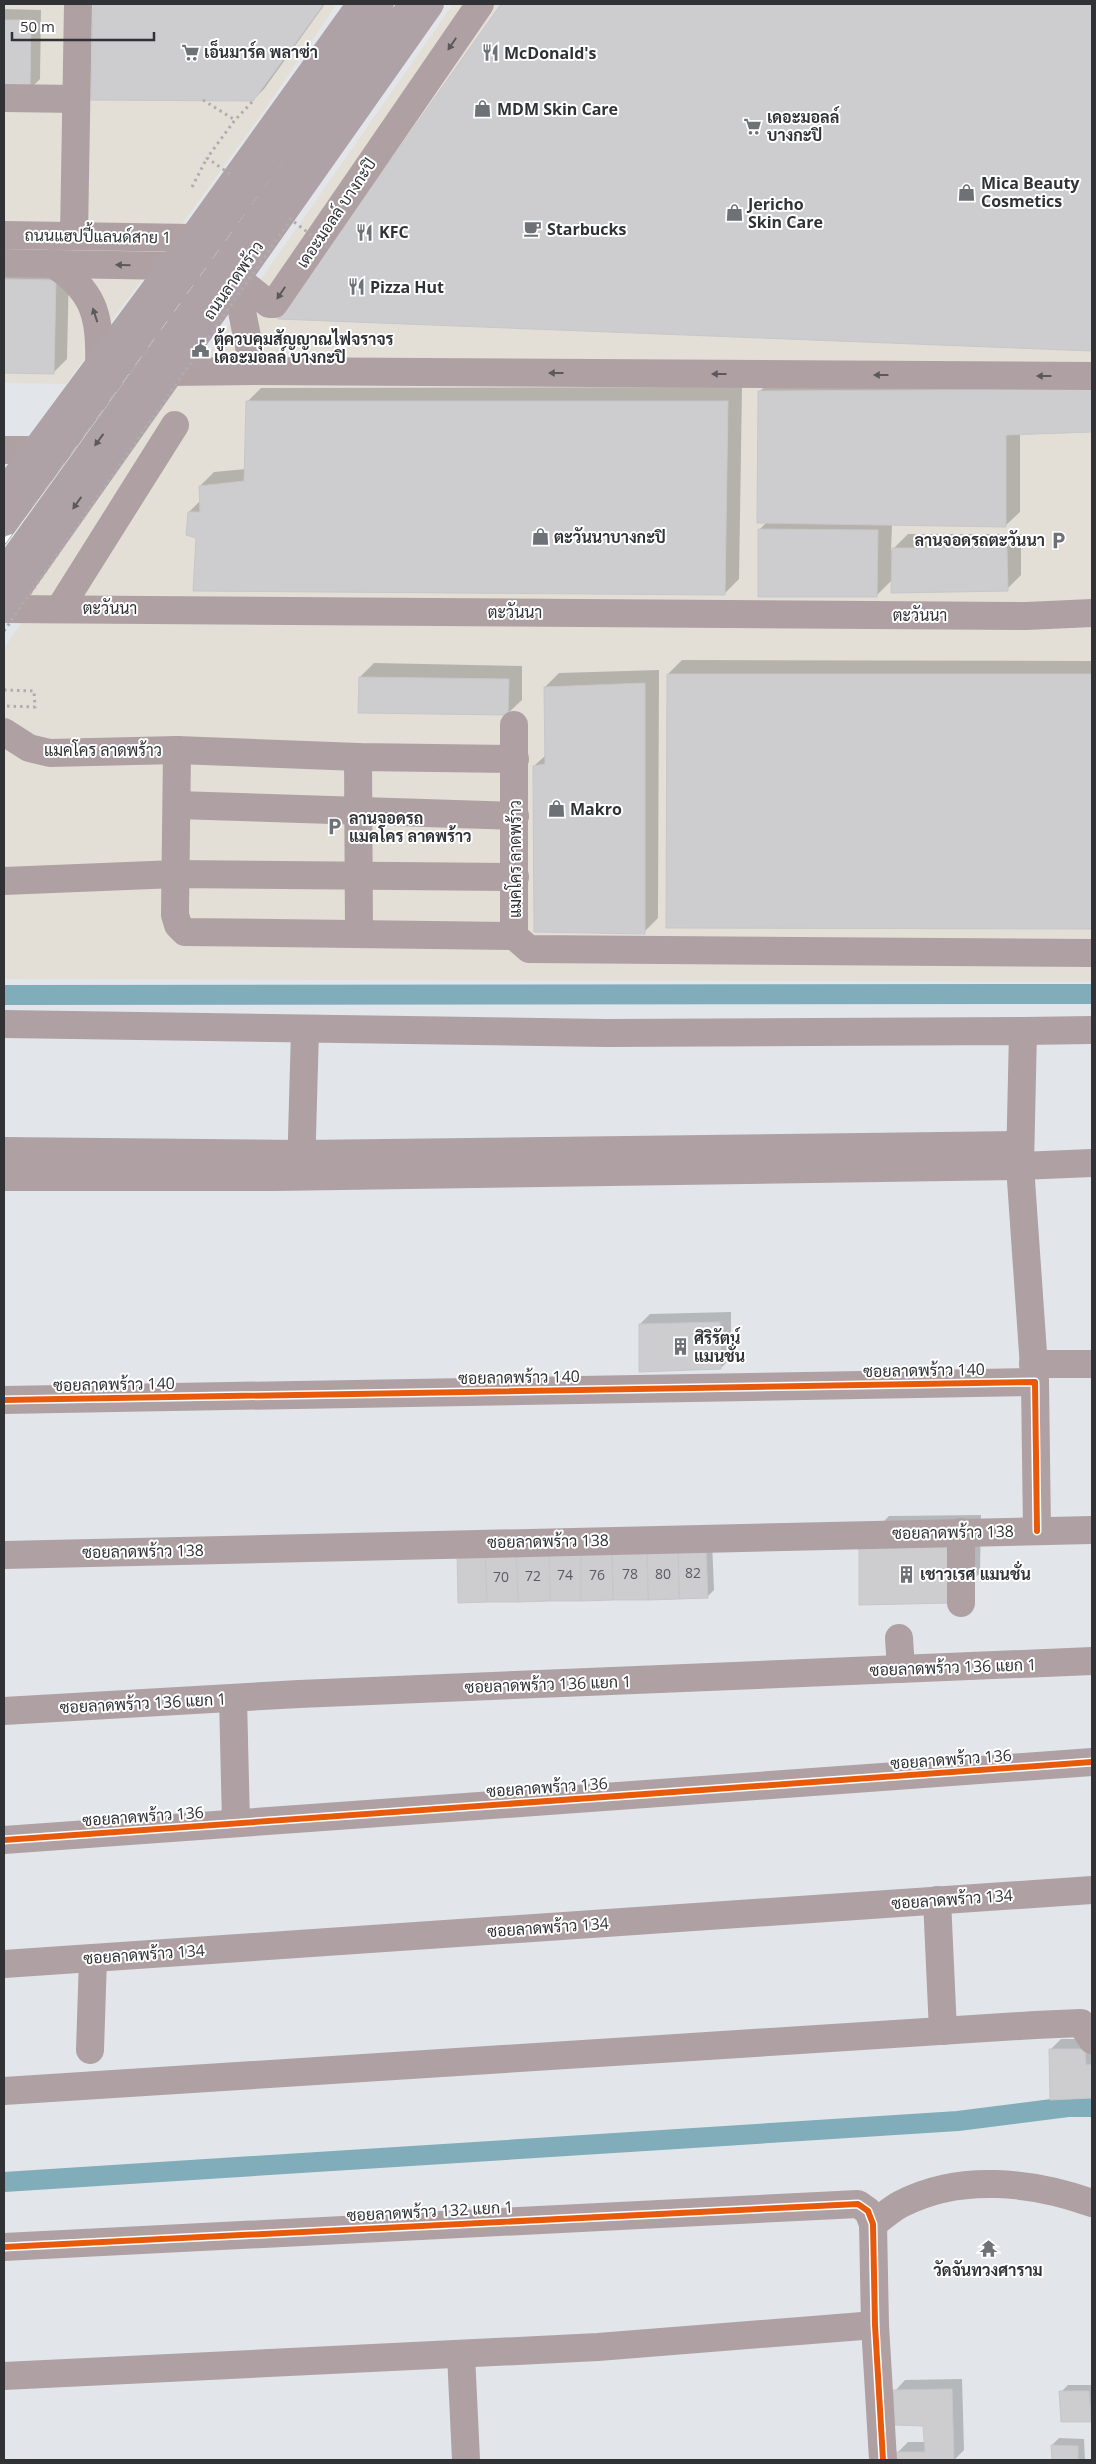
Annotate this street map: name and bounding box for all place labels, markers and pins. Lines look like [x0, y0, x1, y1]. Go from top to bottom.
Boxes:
place label: เอ็นมาร์ค พลาซ่า [204, 39, 318, 63]
supermarket icon: เอ็นมาร์ค พลาซ่า [180, 42, 200, 62]
place label: McDonald's [504, 42, 597, 64]
restaurant icon: McDonald's [480, 43, 500, 63]
place label: MDM Skin Care [497, 98, 618, 120]
shop icon: MDM Skin Care [473, 99, 493, 119]
place label: เดอะมอลล์ บางกะปิ [767, 106, 840, 146]
supermarket icon: เดอะมอลล์ บางกะปิ [743, 116, 763, 136]
place label: Mica Beauty Cosmetics [981, 172, 1080, 212]
shop icon: Mica Beauty Cosmetics [957, 182, 977, 202]
place label: Jericho Skin Care [746, 193, 823, 233]
shop icon: Jericho Skin Care [724, 203, 744, 223]
place label: Starbucks [547, 218, 626, 240]
cafe icon: Starbucks [523, 219, 543, 239]
place label: KFC [379, 221, 409, 243]
restaurant icon: KFC [355, 222, 375, 242]
place label: Pizza Hut [370, 276, 444, 298]
restaurant icon: Pizza Hut [346, 277, 366, 297]
place label: ตู้ควบคุมสัญญาณไฟจราจร เดอะมอลล์ บางกะปิ [214, 328, 394, 368]
public building icon: ตู้ควบคุมสัญญาณไฟจราจร เดอะมอลล์ บางกะปิ [190, 338, 210, 358]
place label: ตะวันนาบางกะปิ [554, 526, 666, 548]
shop icon: ตะวันนาบางกะปิ [530, 527, 550, 547]
place label: ลานจอดรถตะวันนา [914, 529, 1045, 551]
parking icon: ลานจอดรถตะวันนา [1049, 530, 1069, 550]
place label: Makro [570, 798, 622, 820]
shop icon: Makro [546, 799, 566, 819]
place label: ลานจอดรถ แมคโคร ลาดพร้าว [349, 807, 472, 847]
parking icon: ลานจอดรถ แมคโคร ลาดพร้าว [325, 817, 345, 837]
place label: ศิริรัตน์ แมนชั่น [694, 1327, 745, 1367]
building icon: ศิริรัตน์ แมนชั่น [670, 1337, 690, 1357]
place label: เชาวเรศ แมนชั่น [920, 1560, 1031, 1585]
building icon: เชาวเรศ แมนชั่น [896, 1564, 916, 1584]
temple icon: วัดจันทวงศาราม [978, 2238, 998, 2258]
place label: วัดจันทวงศาราม [933, 2259, 1043, 2281]

